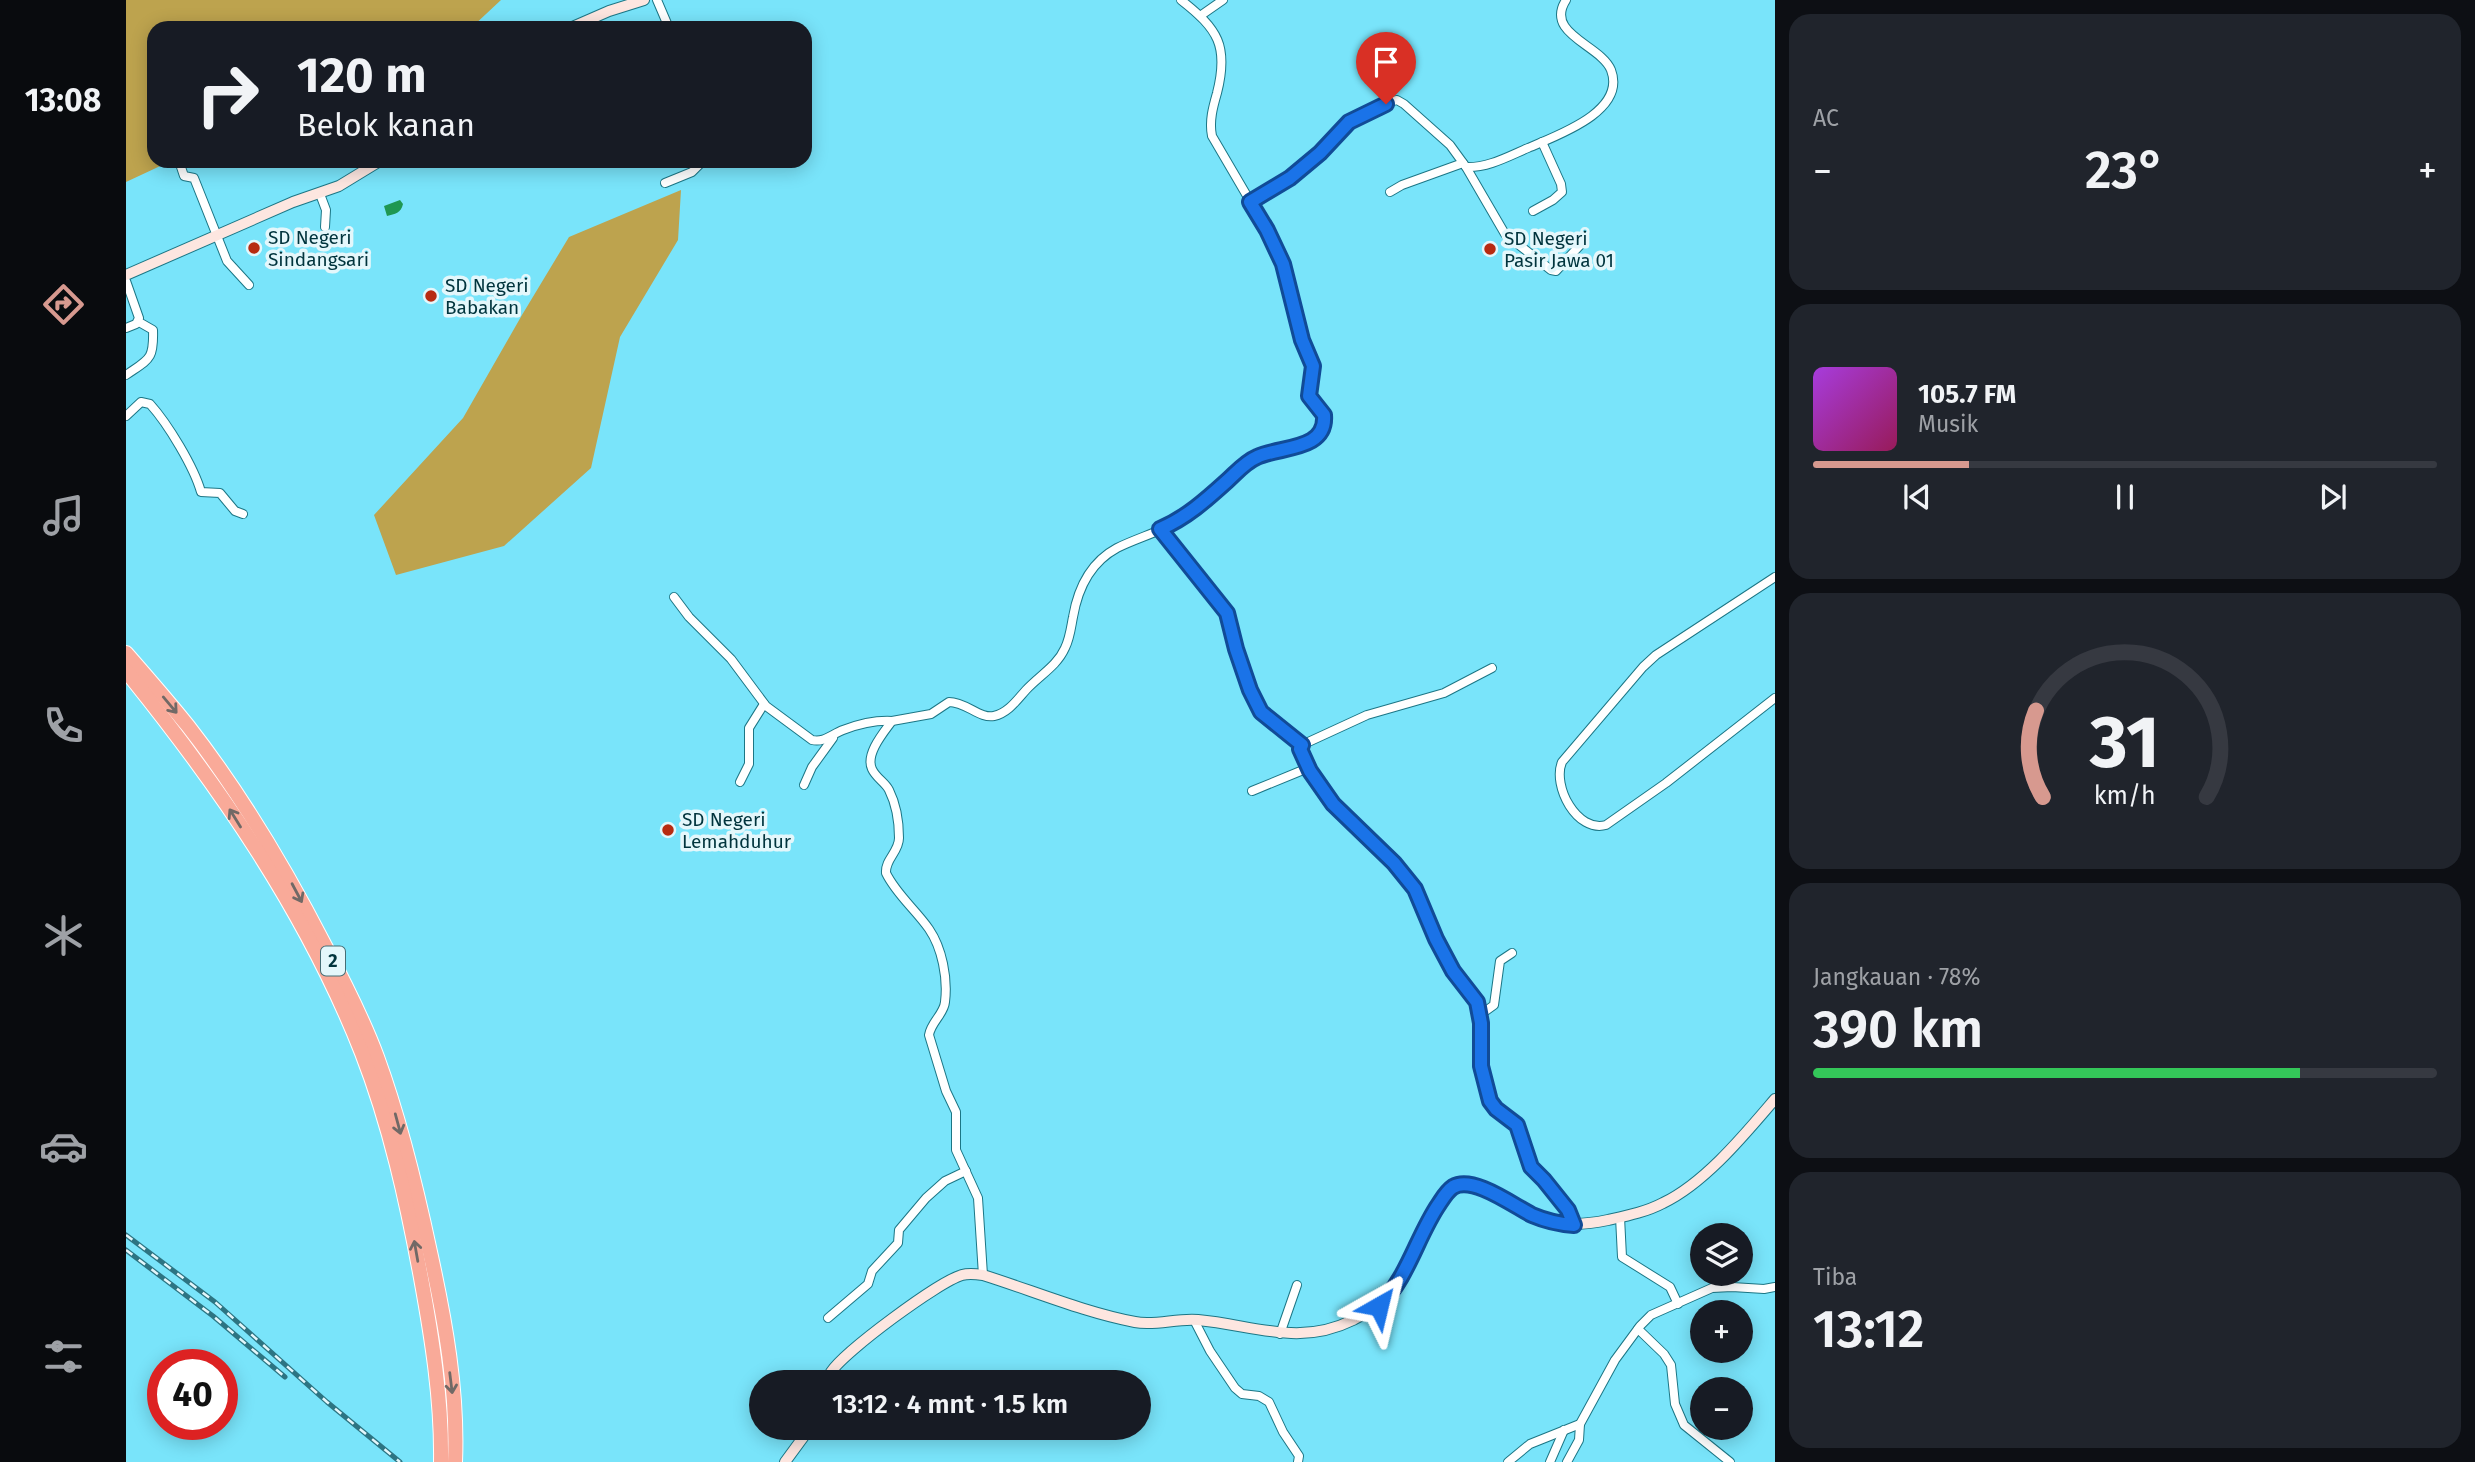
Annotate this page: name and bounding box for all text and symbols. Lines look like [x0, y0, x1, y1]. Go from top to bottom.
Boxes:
pin [1356, 32, 1416, 104]
icon: arrive [1367, 43, 1405, 81]
text: 120 m [297, 46, 427, 105]
icon: right [182, 49, 273, 140]
text: 13:08 [25, 81, 101, 119]
text: AC [1813, 104, 1839, 132]
text: Belok kanan [297, 106, 475, 144]
text: 23° [2085, 139, 2165, 202]
text: − [1813, 148, 1832, 194]
text: + [2418, 148, 2437, 194]
place label: SD Negeri Sindangsari [268, 226, 369, 271]
place label: SD Negeri Pasir Jawa 01 [1504, 227, 1614, 272]
marker: SD Negeri Sindangsari [246, 240, 262, 256]
marker: SD Negeri Pasir Jawa 01 [1482, 241, 1498, 257]
place label: SD Negeri Babakan [445, 274, 529, 319]
icon: directions [39, 280, 88, 329]
marker: SD Negeri Babakan [423, 288, 439, 304]
text: 105.7 FM [1918, 379, 2016, 410]
text: Musik [1918, 410, 1978, 438]
icon: previous [1898, 478, 1936, 516]
icon: pause [2106, 478, 2144, 516]
icon: next [2314, 478, 2352, 516]
icon: music [39, 491, 88, 540]
one-way arrow [162, 696, 178, 714]
text: 31 [2089, 699, 2160, 786]
icon: phone [39, 701, 88, 750]
text: km/h [2094, 781, 2156, 811]
place label: SD Negeri Lemahduhur [682, 808, 792, 853]
one-way arrow [228, 809, 243, 828]
marker: SD Negeri Lemahduhur [660, 822, 676, 838]
one-way arrow [291, 882, 305, 903]
icon: climate [39, 911, 88, 960]
road number: 2 [321, 946, 345, 976]
text: Jangkauan · 78% [1813, 963, 1980, 991]
text: 390 km [1813, 998, 1983, 1061]
one-way arrow [392, 1112, 405, 1134]
icon: car [39, 1122, 88, 1171]
map controls [1690, 1223, 1753, 1440]
button: layers [1690, 1223, 1753, 1286]
one-way arrow [409, 1240, 422, 1263]
text: Tiba [1813, 1263, 1857, 1291]
position arrow [1342, 1269, 1416, 1343]
text: 13:12 [1813, 1298, 1925, 1361]
button: + [1690, 1300, 1753, 1363]
icon: filters [39, 1332, 88, 1381]
speed limit sign: 40 [147, 1349, 238, 1440]
one-way arrow [445, 1371, 458, 1394]
button: − [1690, 1377, 1753, 1440]
text: 13:12 · 4 mnt · 1.5 km [832, 1389, 1068, 1420]

